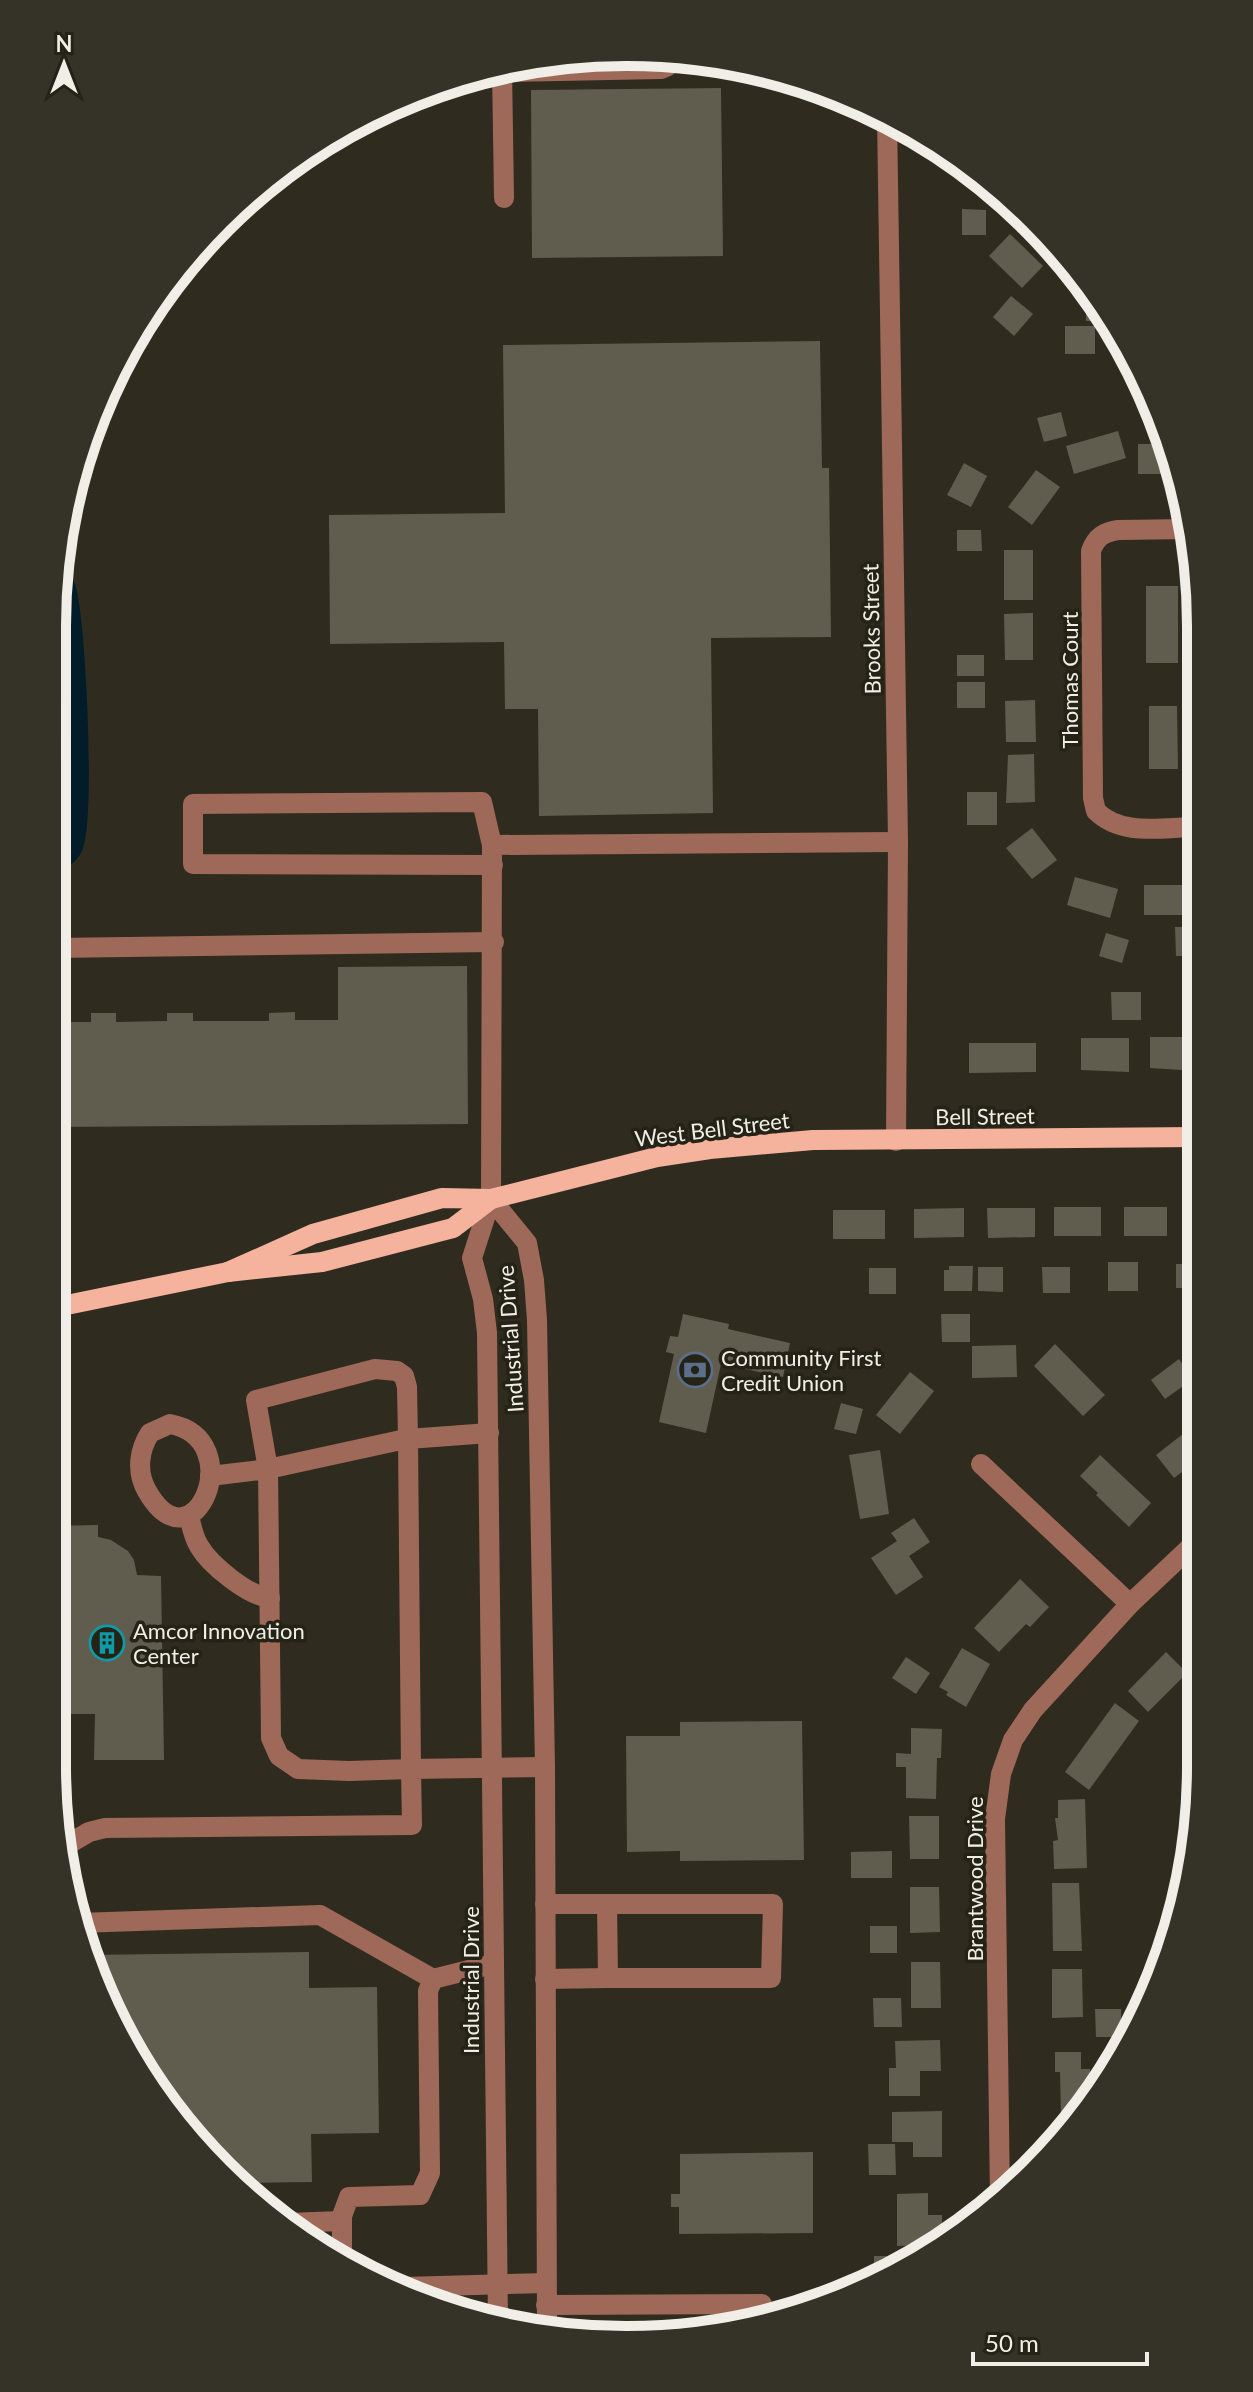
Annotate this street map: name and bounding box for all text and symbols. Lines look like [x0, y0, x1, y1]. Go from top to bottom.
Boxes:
north arrow [24, 24, 104, 104]
text: N [56, 30, 72, 57]
street label: Brooks Street [856, 563, 886, 695]
street label: Thomas Court [1056, 611, 1083, 748]
street label: Bell Street [935, 1102, 1035, 1130]
street label: West Bell Street [633, 1106, 791, 1152]
street label: Industrial Drive [491, 1264, 529, 1414]
place label: Community First Credit Union [721, 1344, 881, 1396]
bank icon: Community First Credit Union [676, 1351, 714, 1389]
place label: Amcor Innovation Center [133, 1617, 305, 1669]
building icon: Amcor Innovation Center [88, 1624, 126, 1662]
street label: Brantwood Drive [961, 1796, 988, 1962]
street label: Industrial Drive [457, 1906, 484, 2054]
scale bar [973, 2316, 1147, 2366]
text: 50 m [985, 2328, 1039, 2357]

